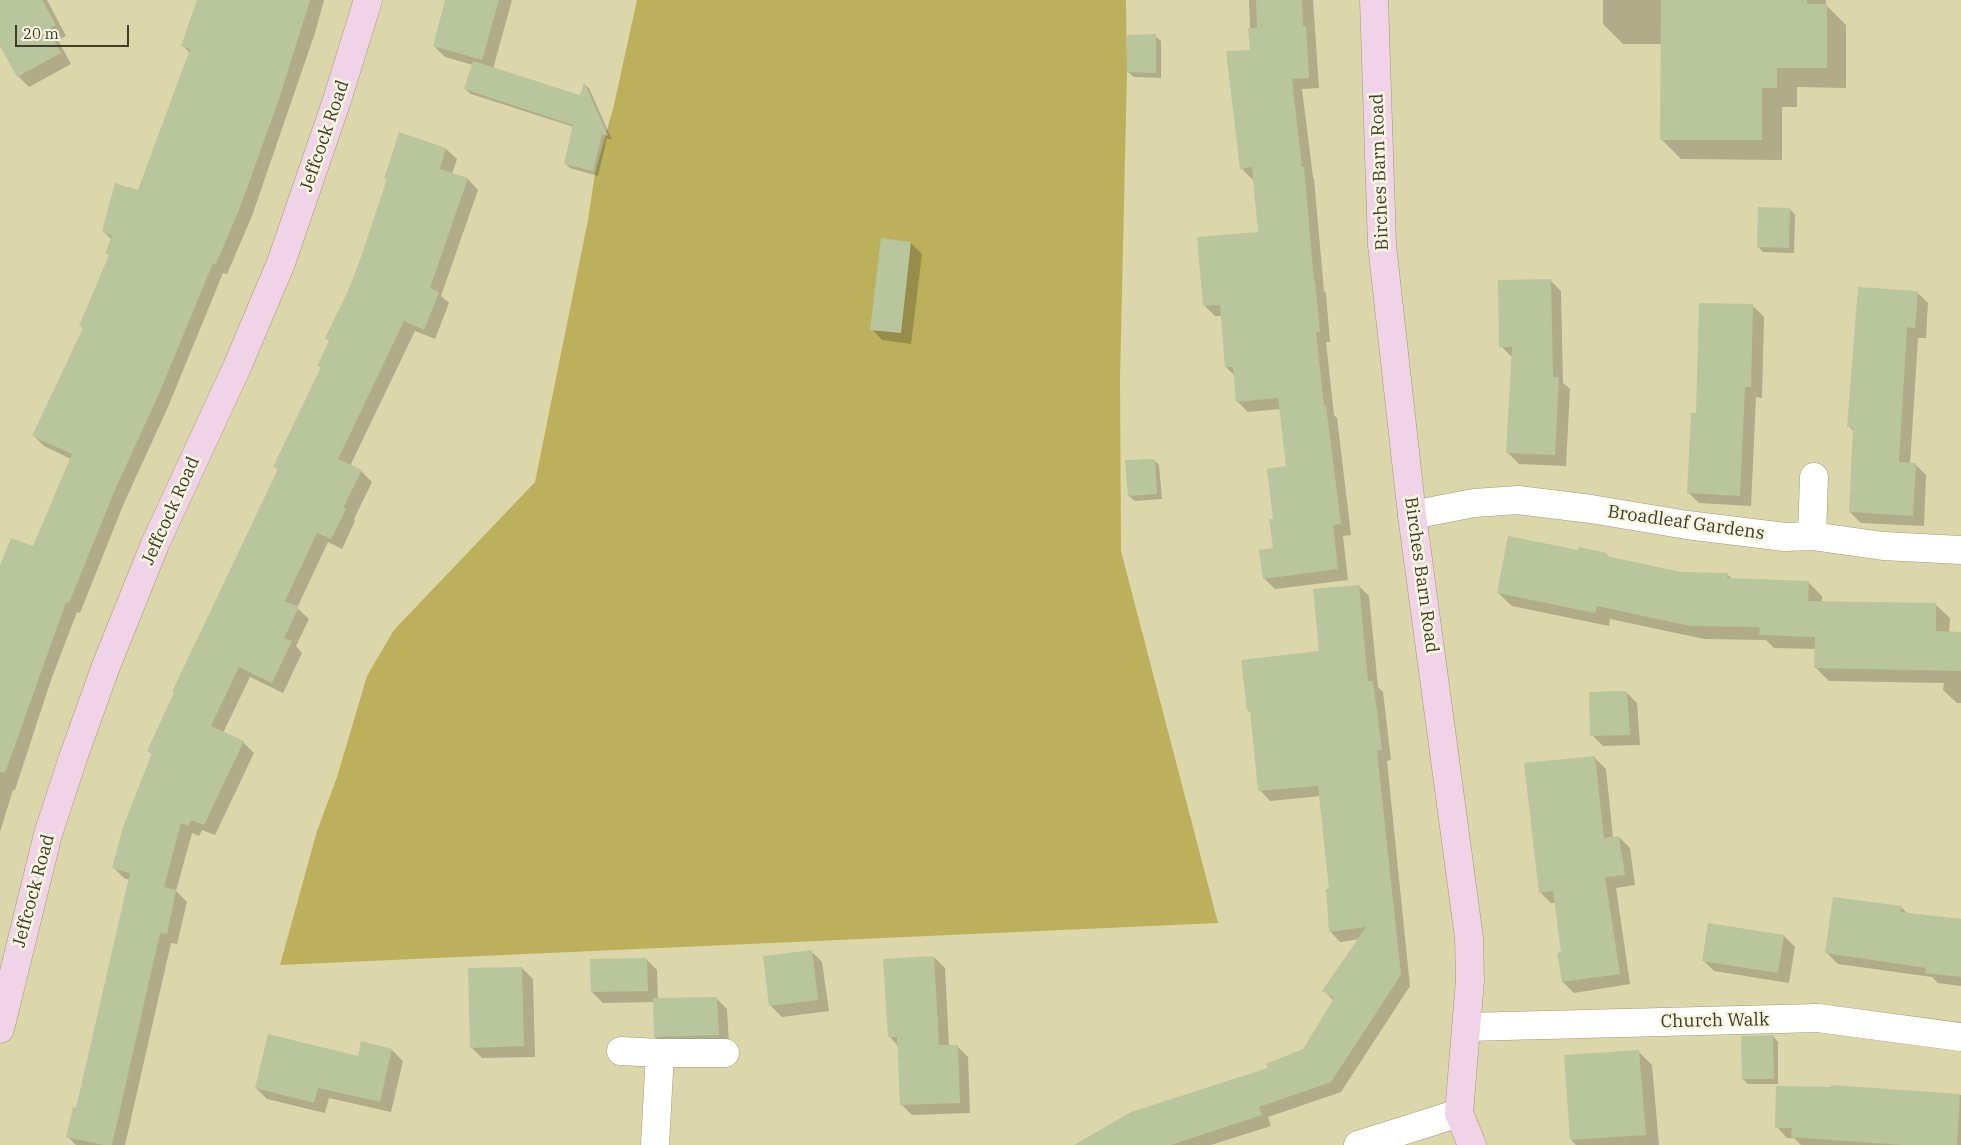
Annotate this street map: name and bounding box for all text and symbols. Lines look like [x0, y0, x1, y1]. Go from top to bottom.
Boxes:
scale bar [18, 15, 131, 47]
text: 20 m [23, 24, 59, 43]
street label: Jeffcock Road [296, 78, 354, 194]
street label: Birches Barn Road [1366, 93, 1394, 251]
street label: Jeffcock Road [137, 454, 205, 568]
street label: Birches Barn Road [1399, 496, 1443, 654]
street label: Broadleaf Gardens [1606, 501, 1766, 545]
street label: Jeffcock Road [9, 832, 59, 950]
street label: Church Walk [1660, 1009, 1770, 1033]

